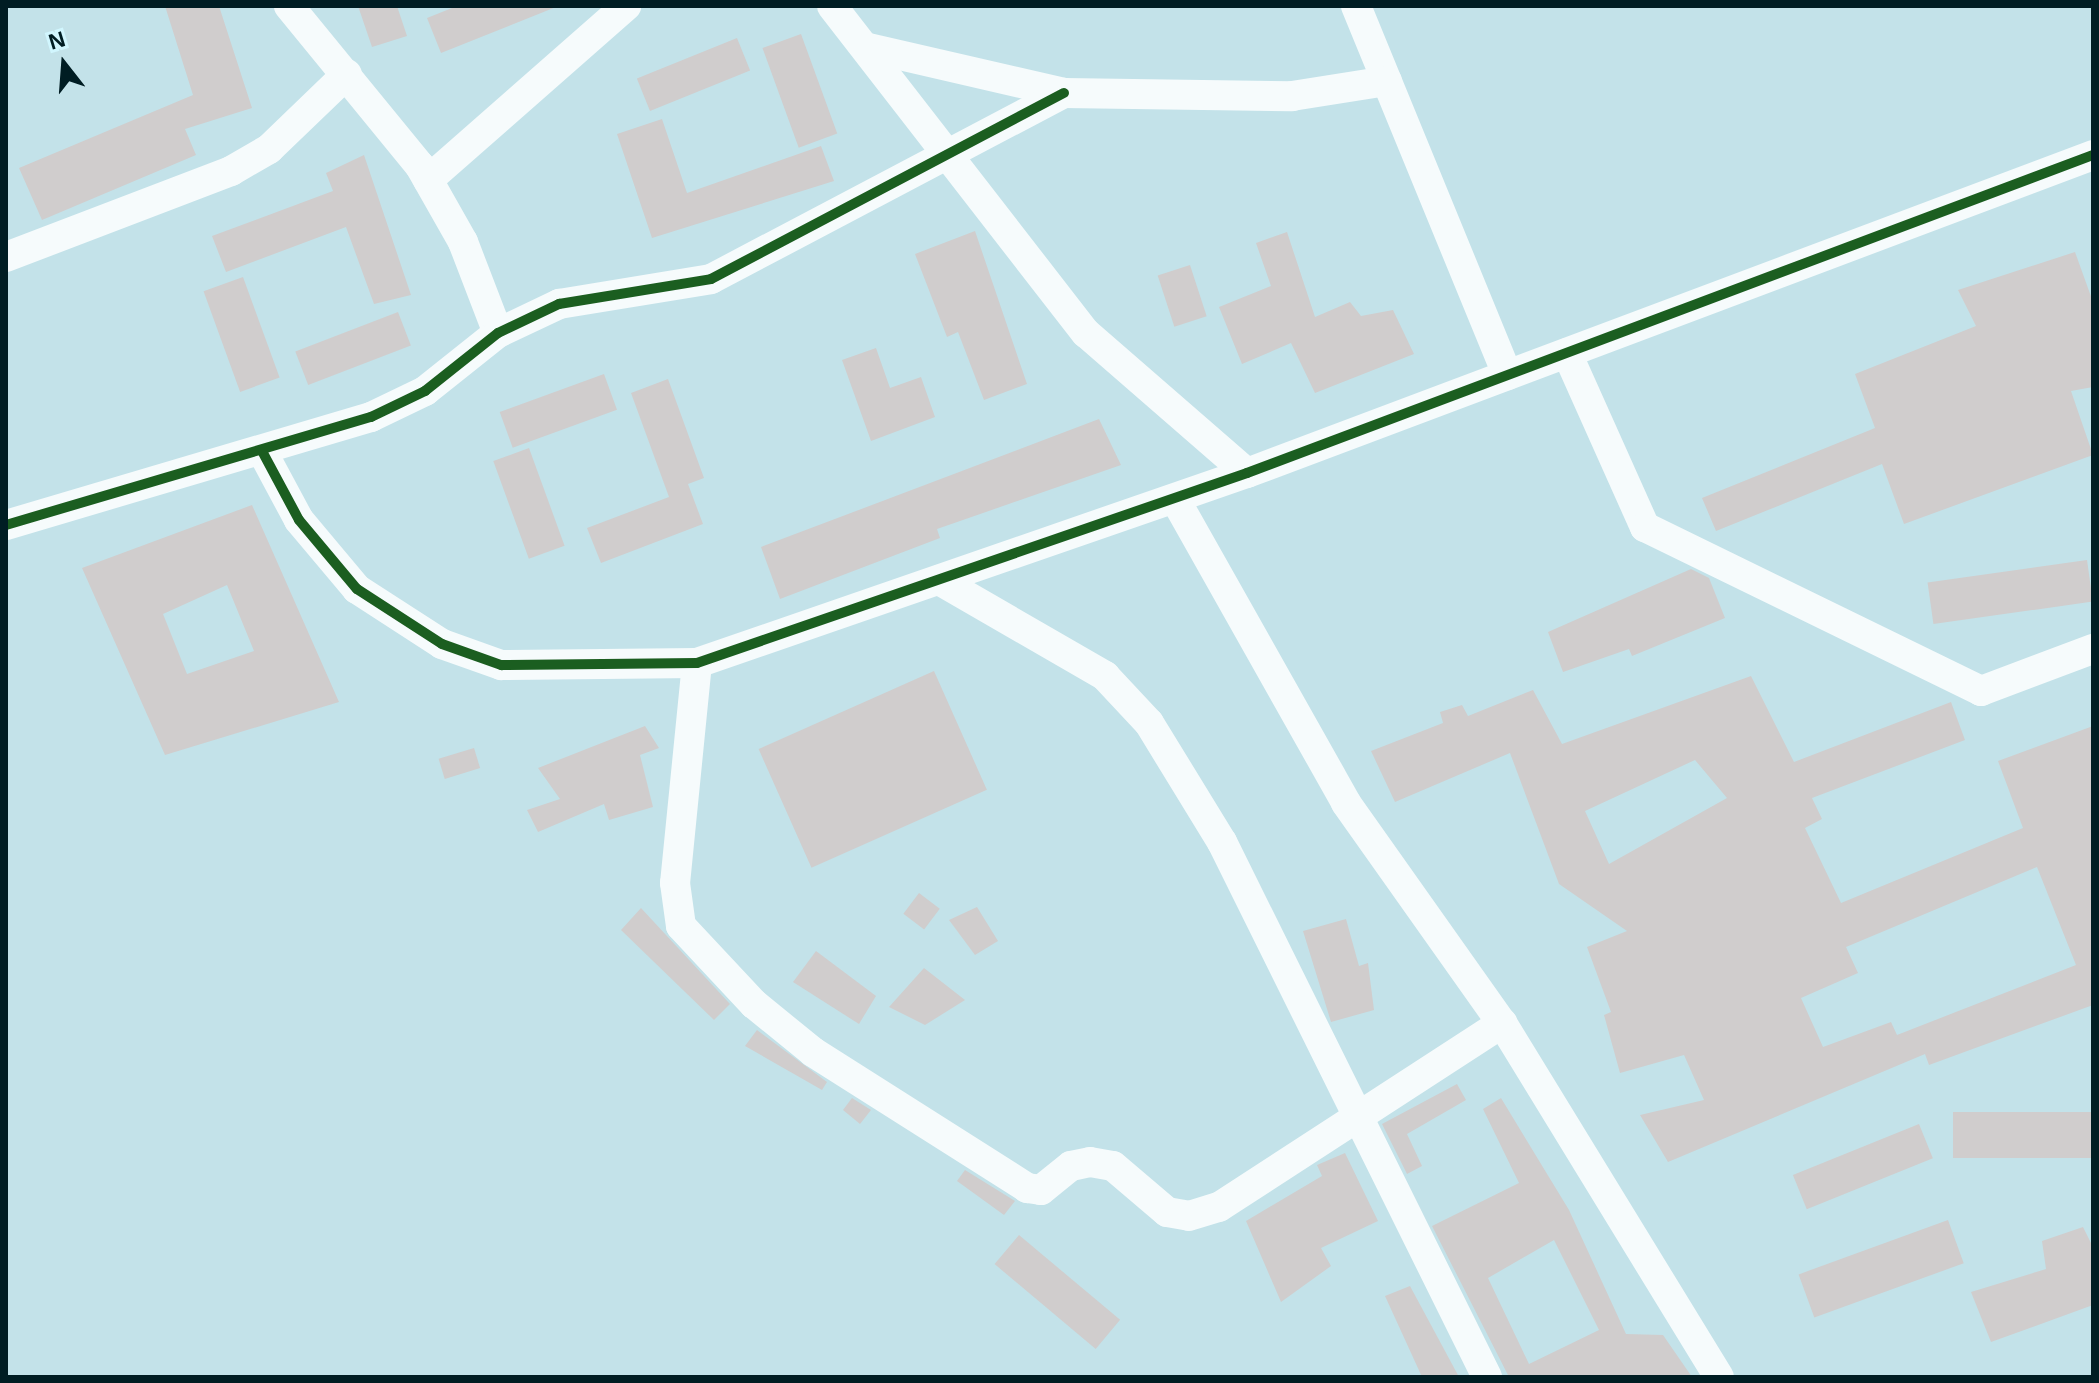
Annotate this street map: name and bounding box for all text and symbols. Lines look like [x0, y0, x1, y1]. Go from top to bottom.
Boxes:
north arrow [24, 24, 104, 104]
text: N [46, 26, 68, 55]

